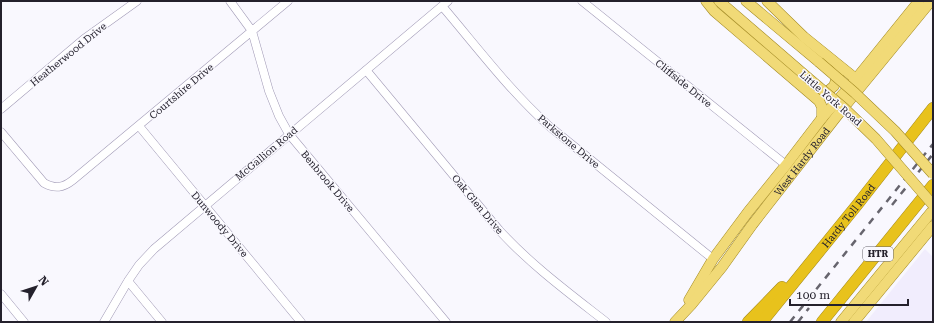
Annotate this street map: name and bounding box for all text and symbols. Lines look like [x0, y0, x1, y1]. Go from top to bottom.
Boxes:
street label: Heatherwood Drive [28, 20, 109, 88]
street label: Cliffside Drive [653, 57, 714, 110]
street label: Courtshire Drive [147, 61, 216, 121]
street label: Little York Road [798, 69, 864, 128]
street label: Parkstone Drive [536, 112, 602, 171]
street label: McGallion Road [233, 124, 300, 183]
street label: West Hardy Road [772, 125, 832, 198]
street label: Benbrook Drive [299, 149, 357, 214]
street label: Oak Glen Drive [450, 173, 506, 236]
street label: Hardy Toll Road [820, 182, 878, 250]
street label: Dunwoody Drive [189, 190, 250, 260]
road number: HTR [863, 247, 893, 261]
north arrow [16, 267, 56, 307]
text: N [36, 274, 51, 289]
scale bar [790, 281, 908, 307]
text: 100 m [796, 288, 830, 302]

